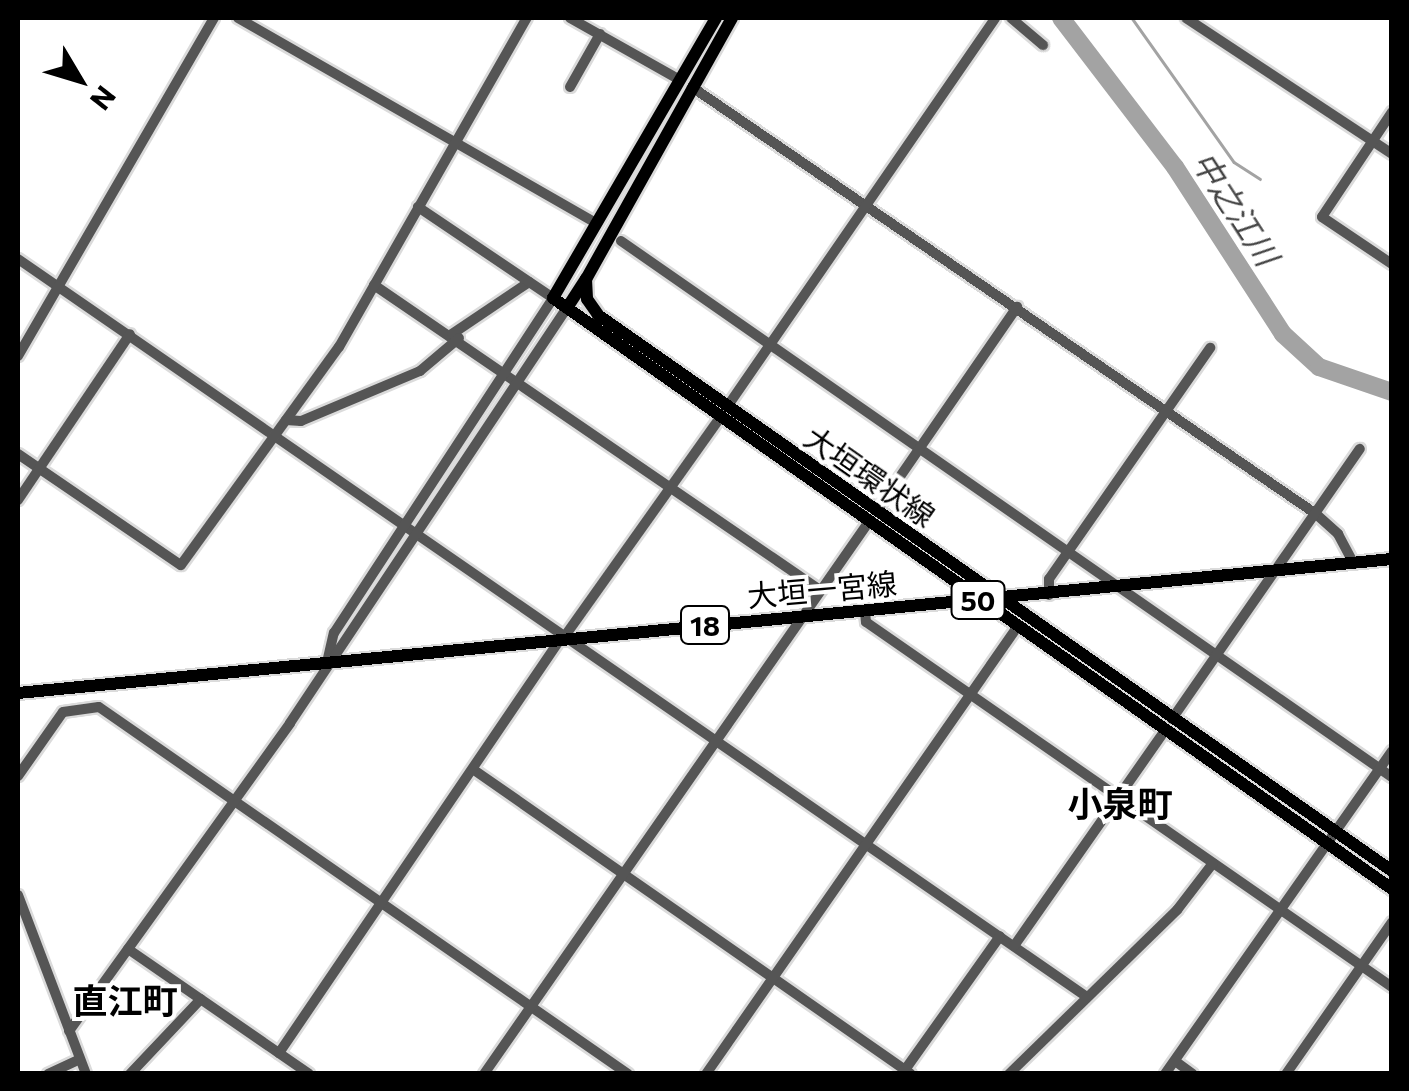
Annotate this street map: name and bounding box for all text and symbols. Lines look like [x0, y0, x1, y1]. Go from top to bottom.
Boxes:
north arrow [30, 30, 130, 130]
text: N [84, 80, 124, 117]
water label: 中之江川 [1185, 144, 1287, 272]
street label: 大垣環状線 [798, 418, 942, 534]
street label: 大垣一宮線 [746, 565, 898, 613]
road number: 50 [950, 577, 1006, 623]
road number: 18 [680, 602, 730, 648]
district label: 小泉町 [1068, 782, 1172, 824]
district label: 直江町 [73, 979, 177, 1021]

